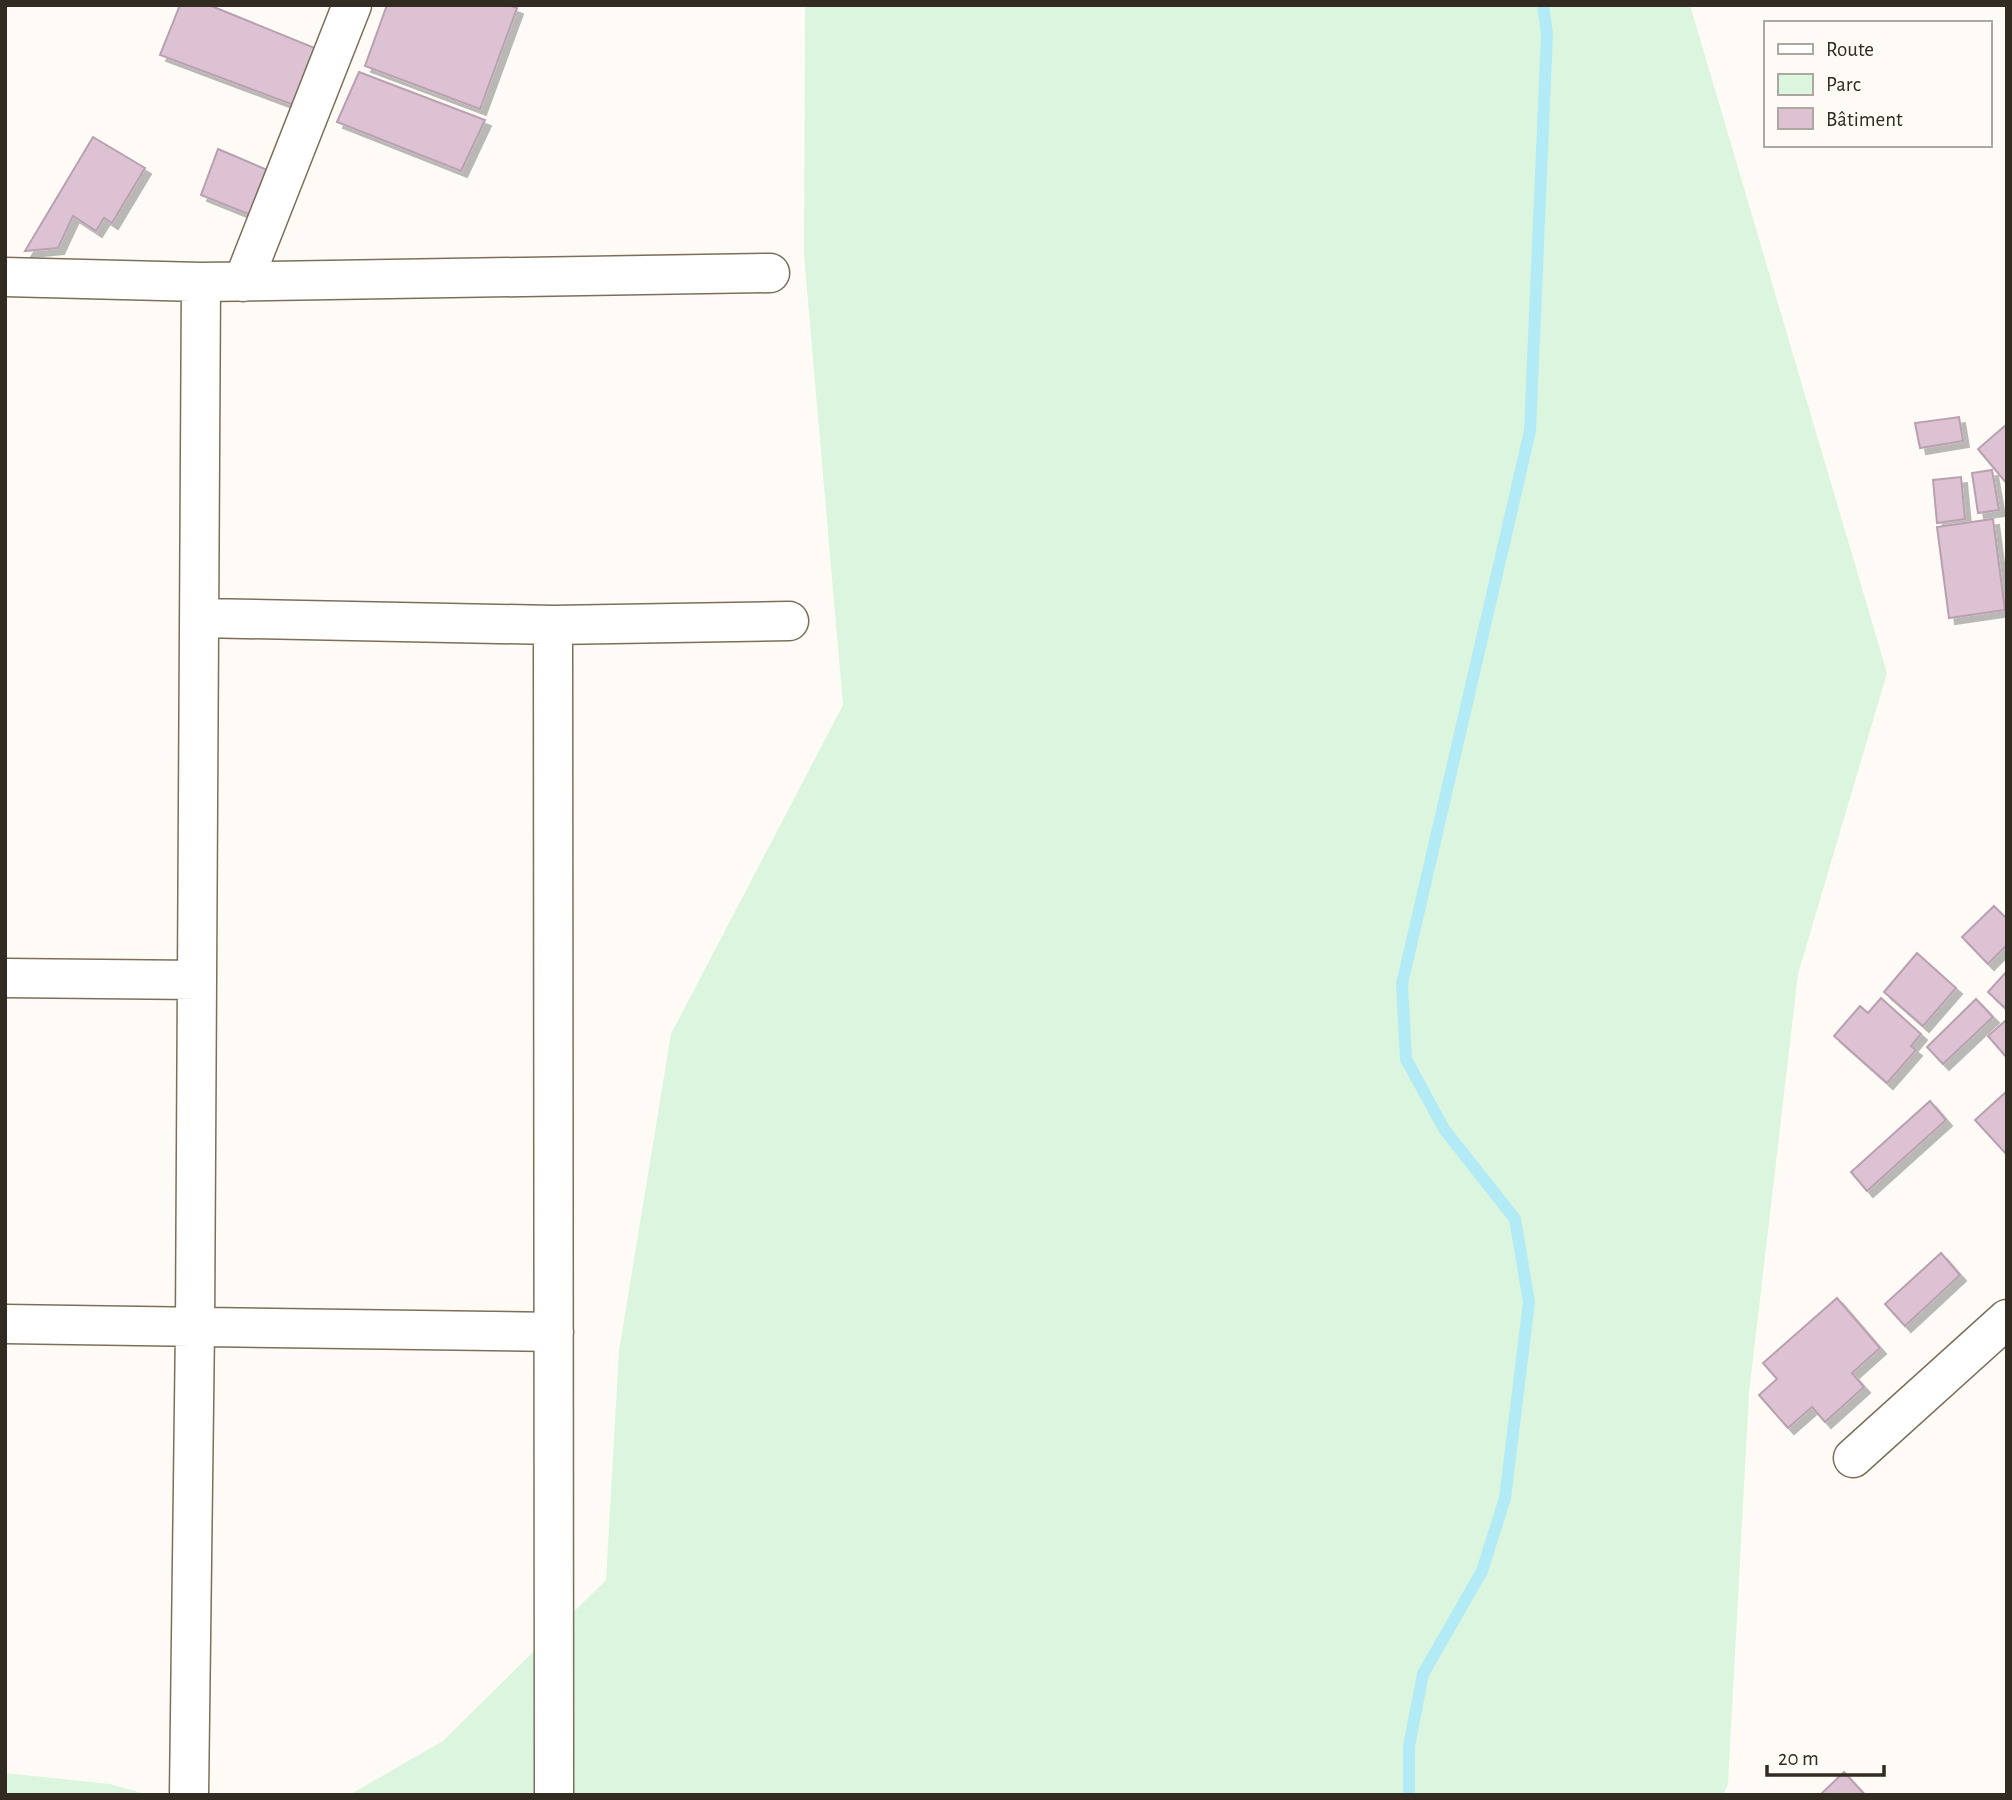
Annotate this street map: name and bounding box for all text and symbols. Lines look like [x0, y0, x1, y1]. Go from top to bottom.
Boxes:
legend [1764, 21, 1991, 147]
text: Route [1826, 39, 1874, 60]
text: Parc [1826, 74, 1861, 95]
text: Bâtiment [1826, 109, 1903, 130]
scale bar [1767, 1734, 1884, 1778]
text: 20 m [1778, 1748, 1819, 1769]

